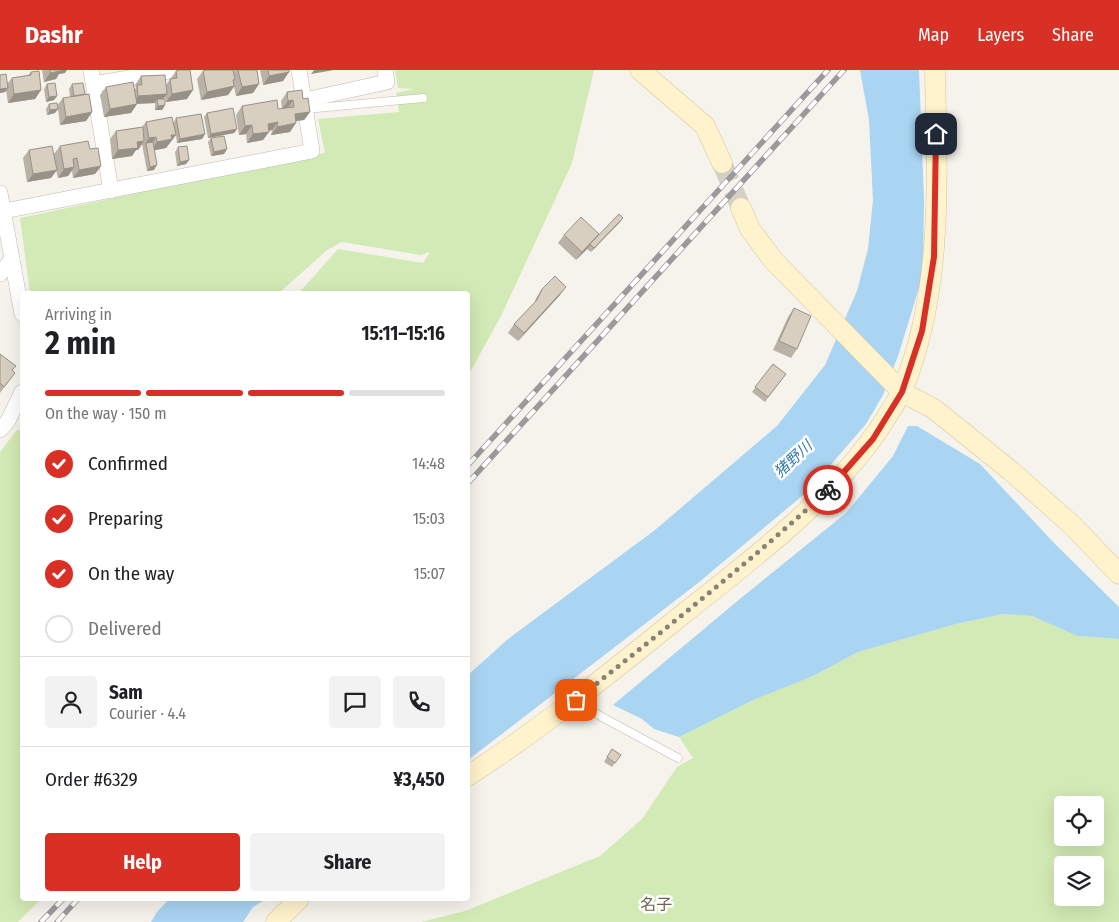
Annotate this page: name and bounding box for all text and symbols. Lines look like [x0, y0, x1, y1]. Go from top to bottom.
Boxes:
text: Dashr [25, 21, 83, 49]
text: Map [918, 24, 949, 46]
text: Layers [977, 24, 1024, 46]
text: Share [1052, 24, 1094, 46]
pin [915, 113, 957, 155]
icon: home [922, 120, 950, 148]
text: Arriving in [45, 305, 112, 324]
text: 15:11–15:16 [361, 322, 445, 345]
text: 2 min [45, 324, 116, 362]
text: On the way · 150 m [45, 404, 166, 423]
water label: 猪野川 [770, 436, 817, 481]
icon: check [45, 450, 73, 478]
text: Confirmed [88, 452, 168, 475]
text: 14:48 [412, 454, 445, 473]
courier [803, 465, 853, 515]
icon: bike [814, 476, 842, 504]
icon: check [45, 505, 73, 533]
text: Preparing [88, 507, 163, 530]
text: 15:03 [413, 509, 445, 528]
icon: check [45, 560, 73, 588]
text: On the way [88, 562, 174, 585]
text: 15:07 [413, 564, 445, 583]
text: Delivered [88, 617, 162, 640]
button: person [45, 676, 97, 728]
button: chat [329, 676, 381, 728]
button: phone [393, 676, 445, 728]
pin [555, 679, 597, 721]
text: Sam [109, 681, 143, 704]
icon: bag [562, 686, 590, 714]
text: Courier · 4.4 [109, 704, 186, 723]
text: Order #6329 [45, 768, 138, 791]
text: ¥3,450 [393, 768, 445, 791]
map controls [1054, 796, 1104, 906]
button: locate [1054, 796, 1104, 846]
button: Help [45, 833, 240, 891]
button: Share [250, 833, 445, 891]
button: layers [1054, 856, 1104, 906]
district label: 名子 [640, 895, 672, 914]

